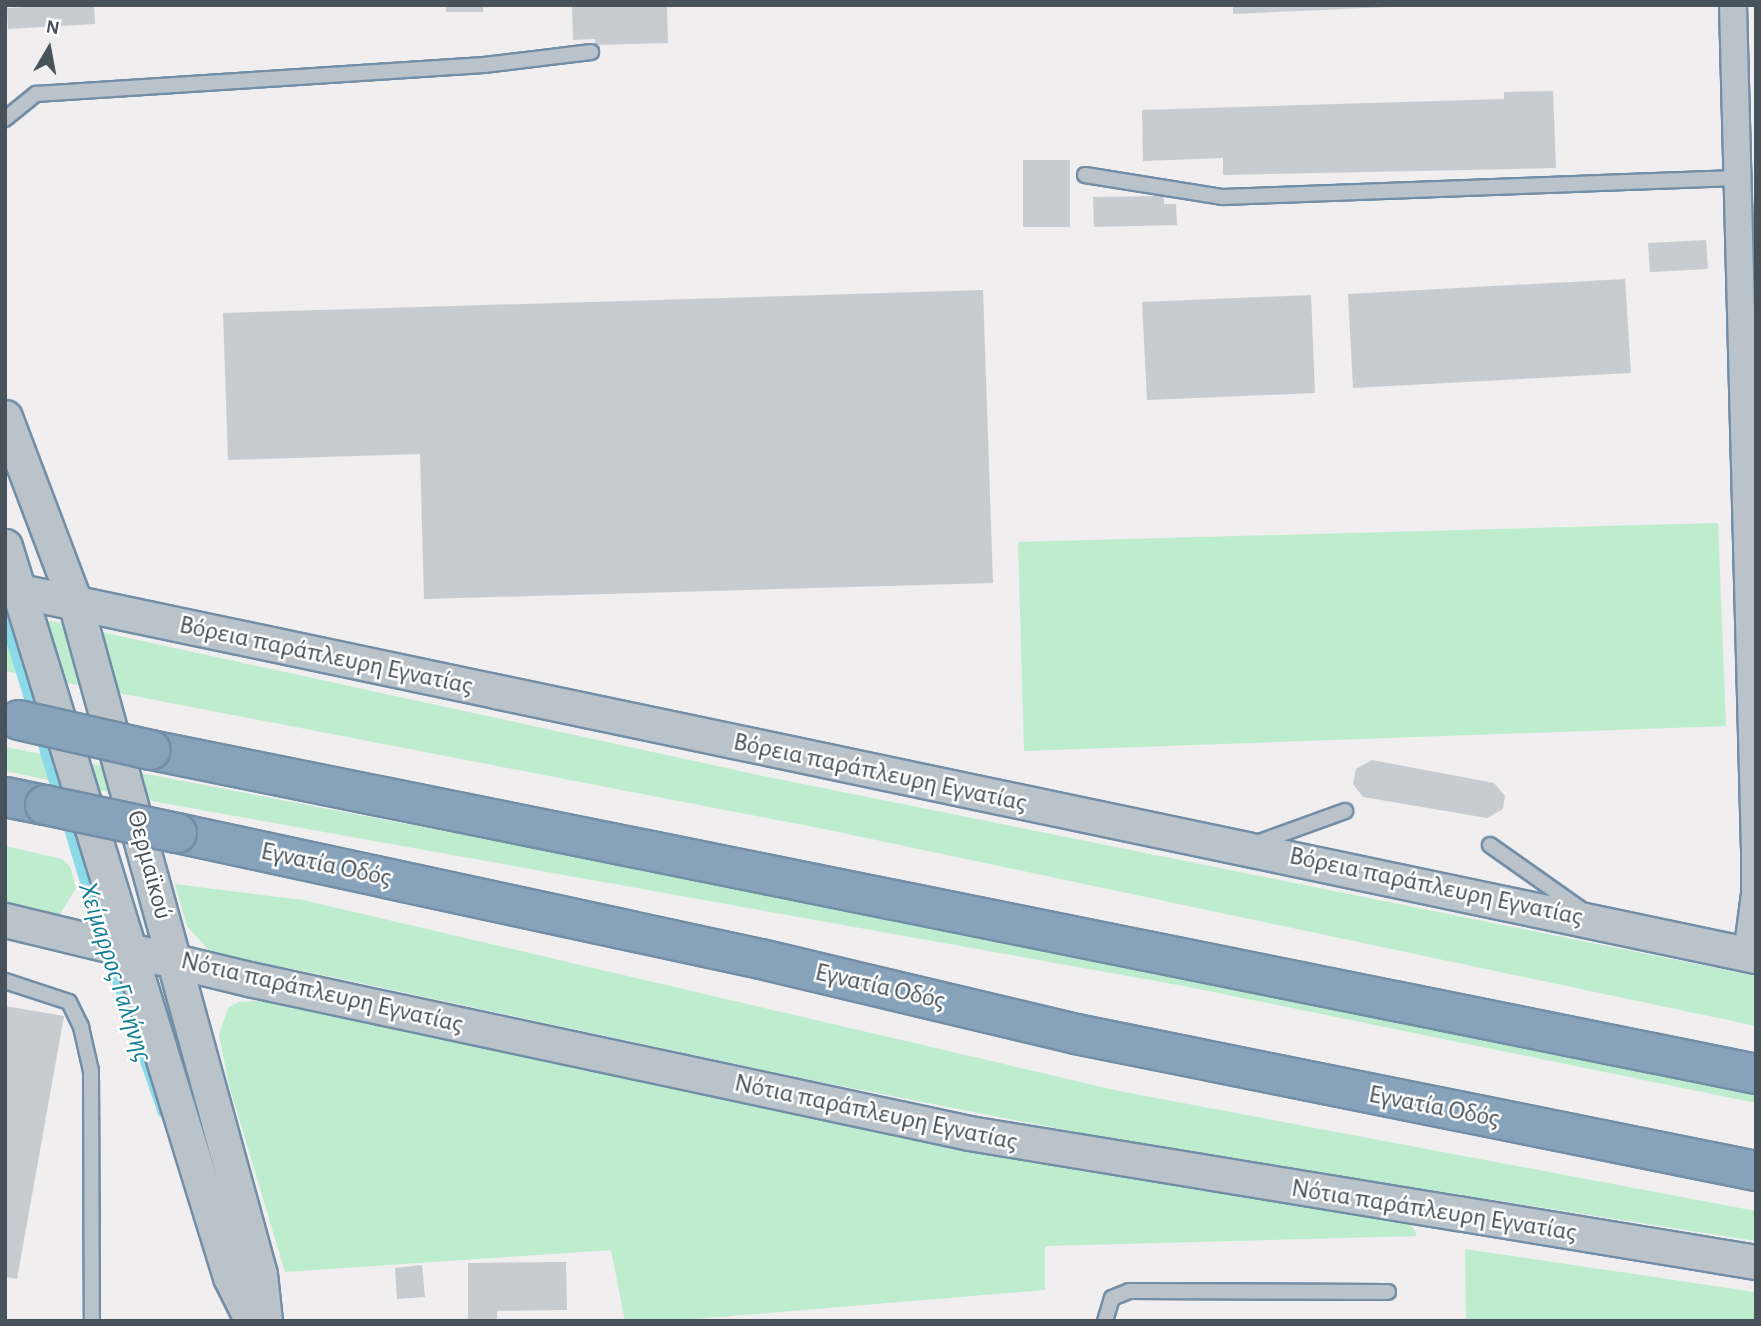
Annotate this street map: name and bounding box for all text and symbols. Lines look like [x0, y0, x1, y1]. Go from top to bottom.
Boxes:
north arrow [14, 14, 84, 84]
text: N [45, 17, 61, 38]
street label: Βόρεια παράπλευρη Εγνατίας [176, 610, 476, 702]
street label: Βόρεια παράπλευρη Εγνατίας [730, 727, 1030, 819]
street label: Θερμαϊκού [120, 807, 178, 923]
street label: Εγνατία Οδός [258, 836, 394, 894]
street label: Βόρεια παράπλευρη Εγνατίας [1286, 841, 1586, 933]
water label: Χείμαρρος Γαλήνης [70, 878, 160, 1066]
street label: Νότια παράπλευρη Εγνατίας [178, 945, 466, 1041]
street label: Εγνατία Οδός [812, 957, 948, 1017]
street label: Νότια παράπλευρη Εγνατίας [732, 1068, 1020, 1158]
street label: Εγνατία Οδός [1366, 1079, 1502, 1135]
street label: Νότια παράπλευρη Εγνατίας [1289, 1173, 1579, 1249]

